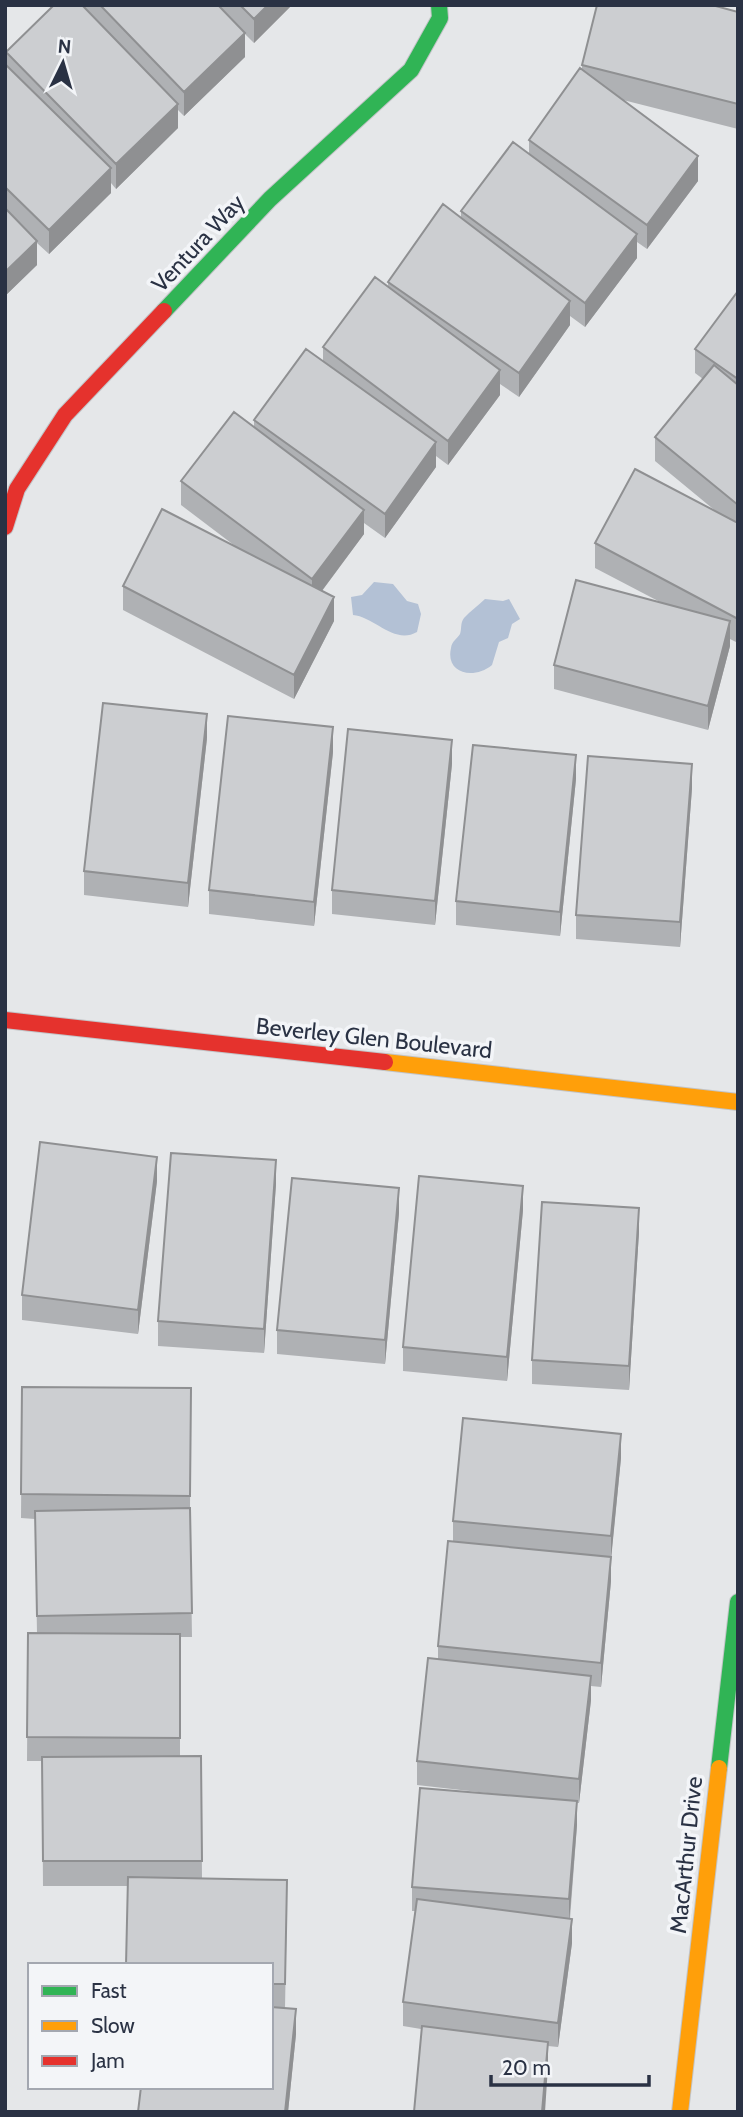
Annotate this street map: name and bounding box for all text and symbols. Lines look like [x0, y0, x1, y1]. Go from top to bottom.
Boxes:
north arrow [28, 28, 98, 98]
text: N [57, 35, 72, 59]
street label: Ventura Way [146, 188, 251, 298]
street label: Beverley Glen Boulevard [255, 1012, 493, 1064]
street label: MacArthur Drive [664, 1775, 708, 1935]
legend [28, 1963, 273, 2089]
text: Fast [91, 1978, 127, 2003]
text: Slow [91, 2013, 135, 2038]
scale bar [491, 2044, 648, 2088]
text: Jam [90, 2048, 125, 2073]
text: 20 m [502, 2055, 551, 2080]

